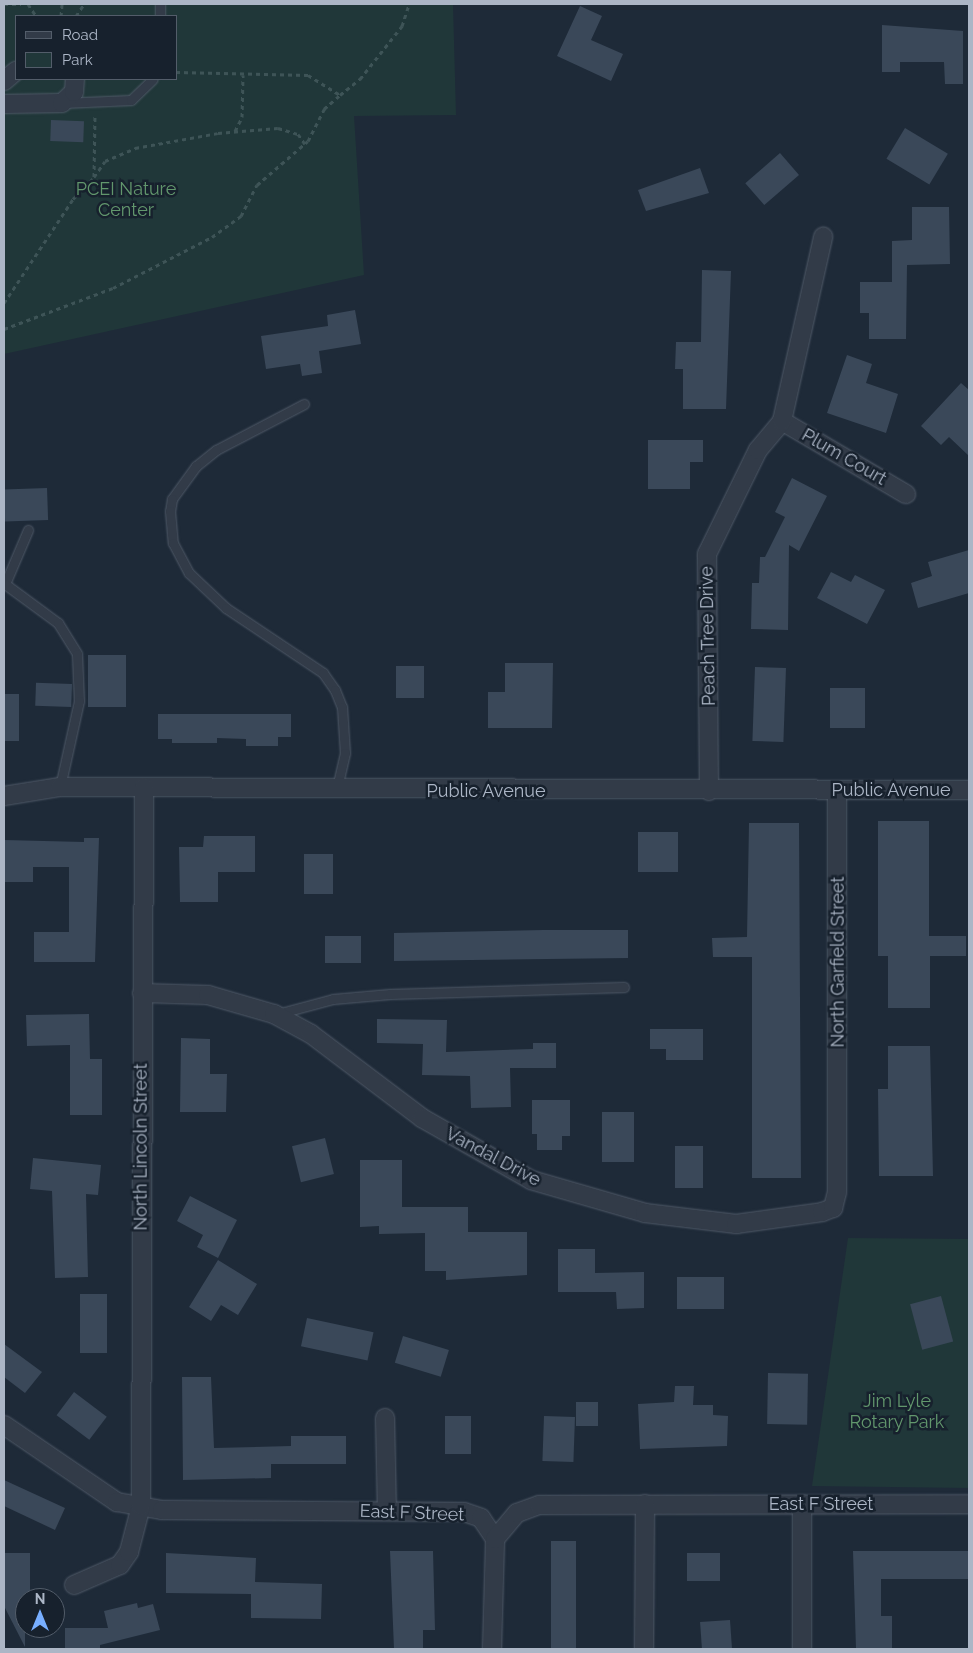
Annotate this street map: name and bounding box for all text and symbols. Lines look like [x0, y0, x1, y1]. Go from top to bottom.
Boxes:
legend [15, 15, 178, 80]
text: Road [62, 26, 98, 44]
text: Park [62, 51, 93, 69]
park label: PCEI Nature Center [76, 179, 176, 222]
street label: Plum Court [798, 424, 890, 490]
street label: Peach Tree Drive [696, 566, 720, 706]
street label: Public Avenue [831, 779, 951, 801]
street label: Public Avenue [426, 780, 546, 802]
street label: North Garfield Street [827, 876, 849, 1048]
street label: North Lincoln Street [130, 1063, 152, 1231]
street label: Vandal Drive [442, 1123, 544, 1191]
park label: Jim Lyle Rotary Park [849, 1391, 945, 1434]
street label: East F Street [768, 1493, 874, 1515]
street label: East F Street [359, 1500, 465, 1526]
north arrow [15, 1588, 65, 1638]
text: N [35, 1591, 45, 1607]

